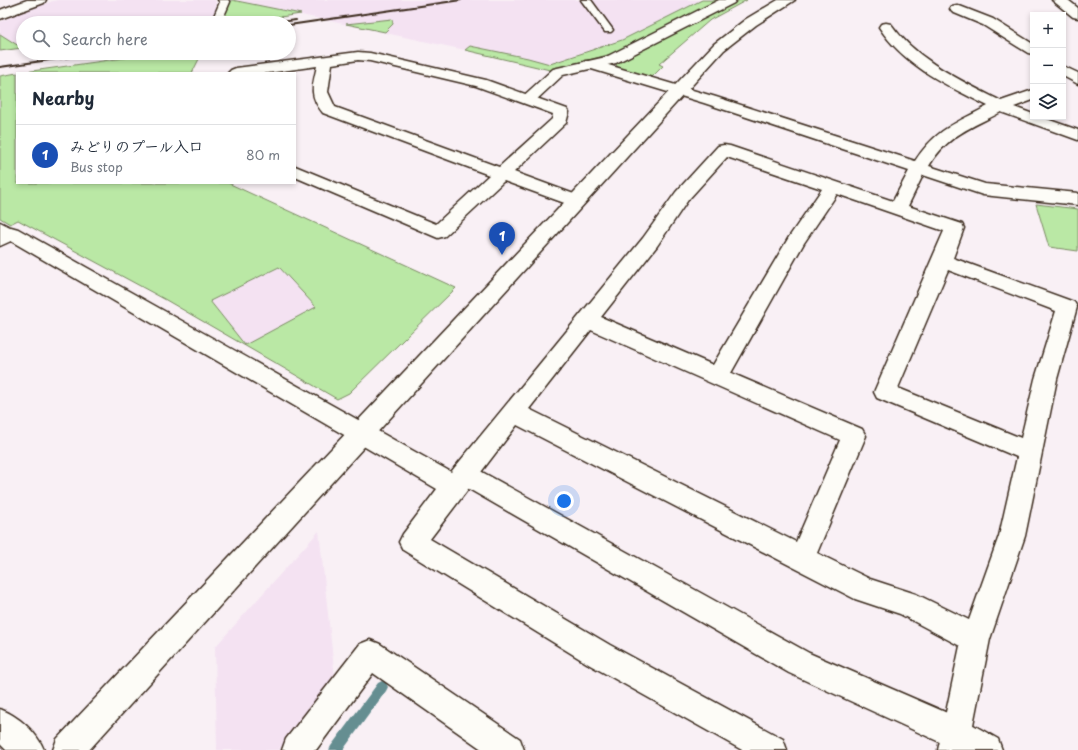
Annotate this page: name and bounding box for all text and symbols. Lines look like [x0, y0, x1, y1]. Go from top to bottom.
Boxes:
map controls [1030, 12, 1066, 120]
button: + [1030, 12, 1066, 48]
search box [16, 16, 296, 60]
icon: search [30, 27, 52, 49]
text: Search here [62, 27, 148, 50]
button: − [1030, 48, 1066, 84]
button: layers [1030, 84, 1066, 120]
text: Nearby [32, 85, 94, 111]
text: みどりのプール入口 [70, 134, 204, 157]
text: 1 [42, 145, 48, 164]
text: 80 m [246, 145, 280, 164]
text: Bus stop [70, 157, 123, 176]
pin: 1 [489, 222, 515, 255]
your location [554, 491, 574, 511]

